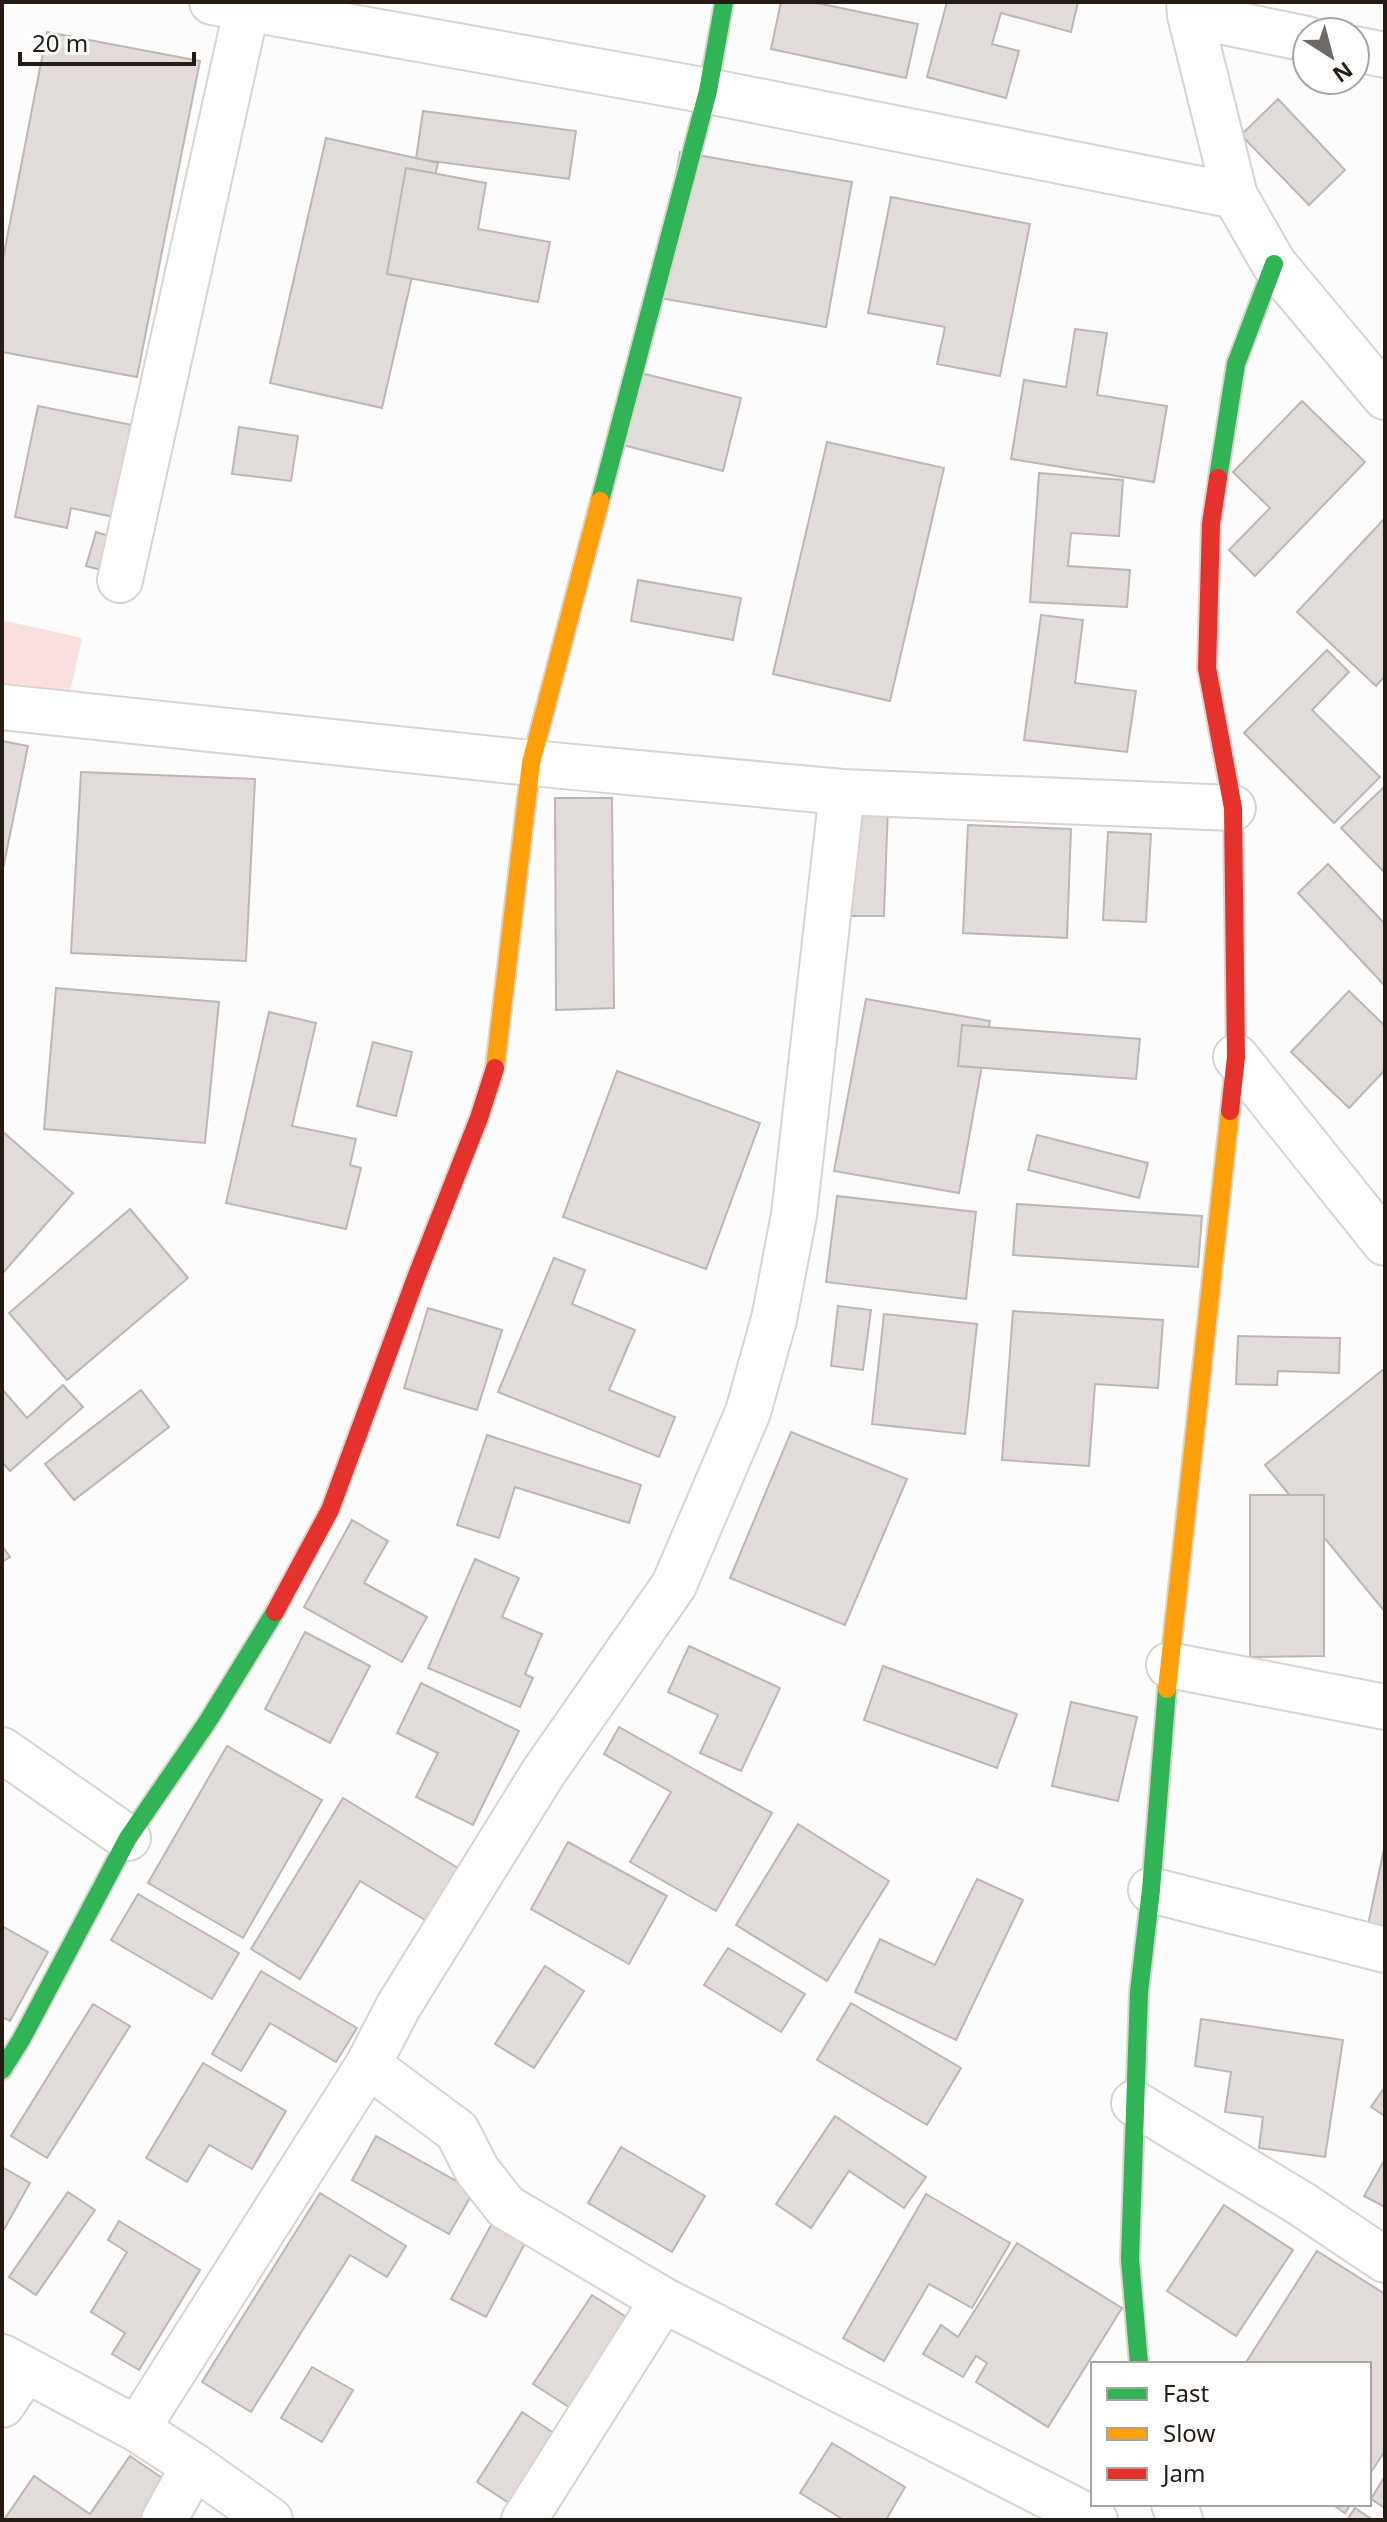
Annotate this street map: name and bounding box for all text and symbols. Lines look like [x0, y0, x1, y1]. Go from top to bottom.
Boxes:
scale bar [20, 16, 194, 66]
north arrow [1291, 16, 1371, 96]
text: 20 m [32, 26, 88, 59]
text: N [1327, 56, 1359, 90]
legend [1091, 2362, 1371, 2506]
text: Fast [1163, 2376, 1209, 2409]
text: Slow [1163, 2416, 1215, 2449]
text: Jam [1161, 2456, 1205, 2489]

